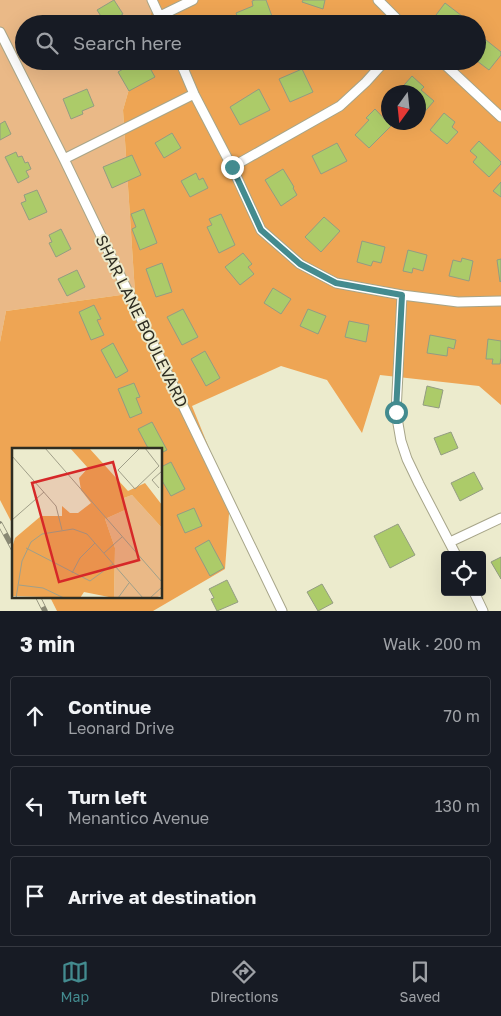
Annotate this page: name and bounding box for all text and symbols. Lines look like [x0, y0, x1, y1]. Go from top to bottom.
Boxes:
search box [15, 15, 486, 70]
icon: search [33, 29, 61, 57]
text: Search here [73, 31, 182, 54]
north arrow [381, 85, 426, 130]
route end [221, 156, 244, 179]
street label: SHAR LANE BOULEVARD [91, 231, 193, 411]
route start [385, 401, 408, 424]
inset map [12, 448, 162, 598]
map controls [441, 551, 486, 596]
button: locate [441, 551, 486, 596]
text: 3 min [20, 631, 75, 657]
text: Walk · 200 m [383, 634, 481, 654]
text: Continue [68, 695, 151, 718]
icon: ahead [21, 702, 49, 730]
text: 70 m [443, 706, 480, 726]
text: Leonard Drive [68, 718, 174, 738]
text: Turn left [68, 785, 147, 808]
icon: left [21, 792, 49, 820]
text: 130 m [435, 796, 480, 816]
text: Menantico Avenue [68, 808, 209, 828]
icon: arrive [21, 882, 49, 910]
text: Arrive at destination [68, 885, 256, 908]
tab: Map [61, 958, 89, 1005]
tab: Directions [210, 958, 279, 1005]
tab: Saved [400, 958, 440, 1005]

